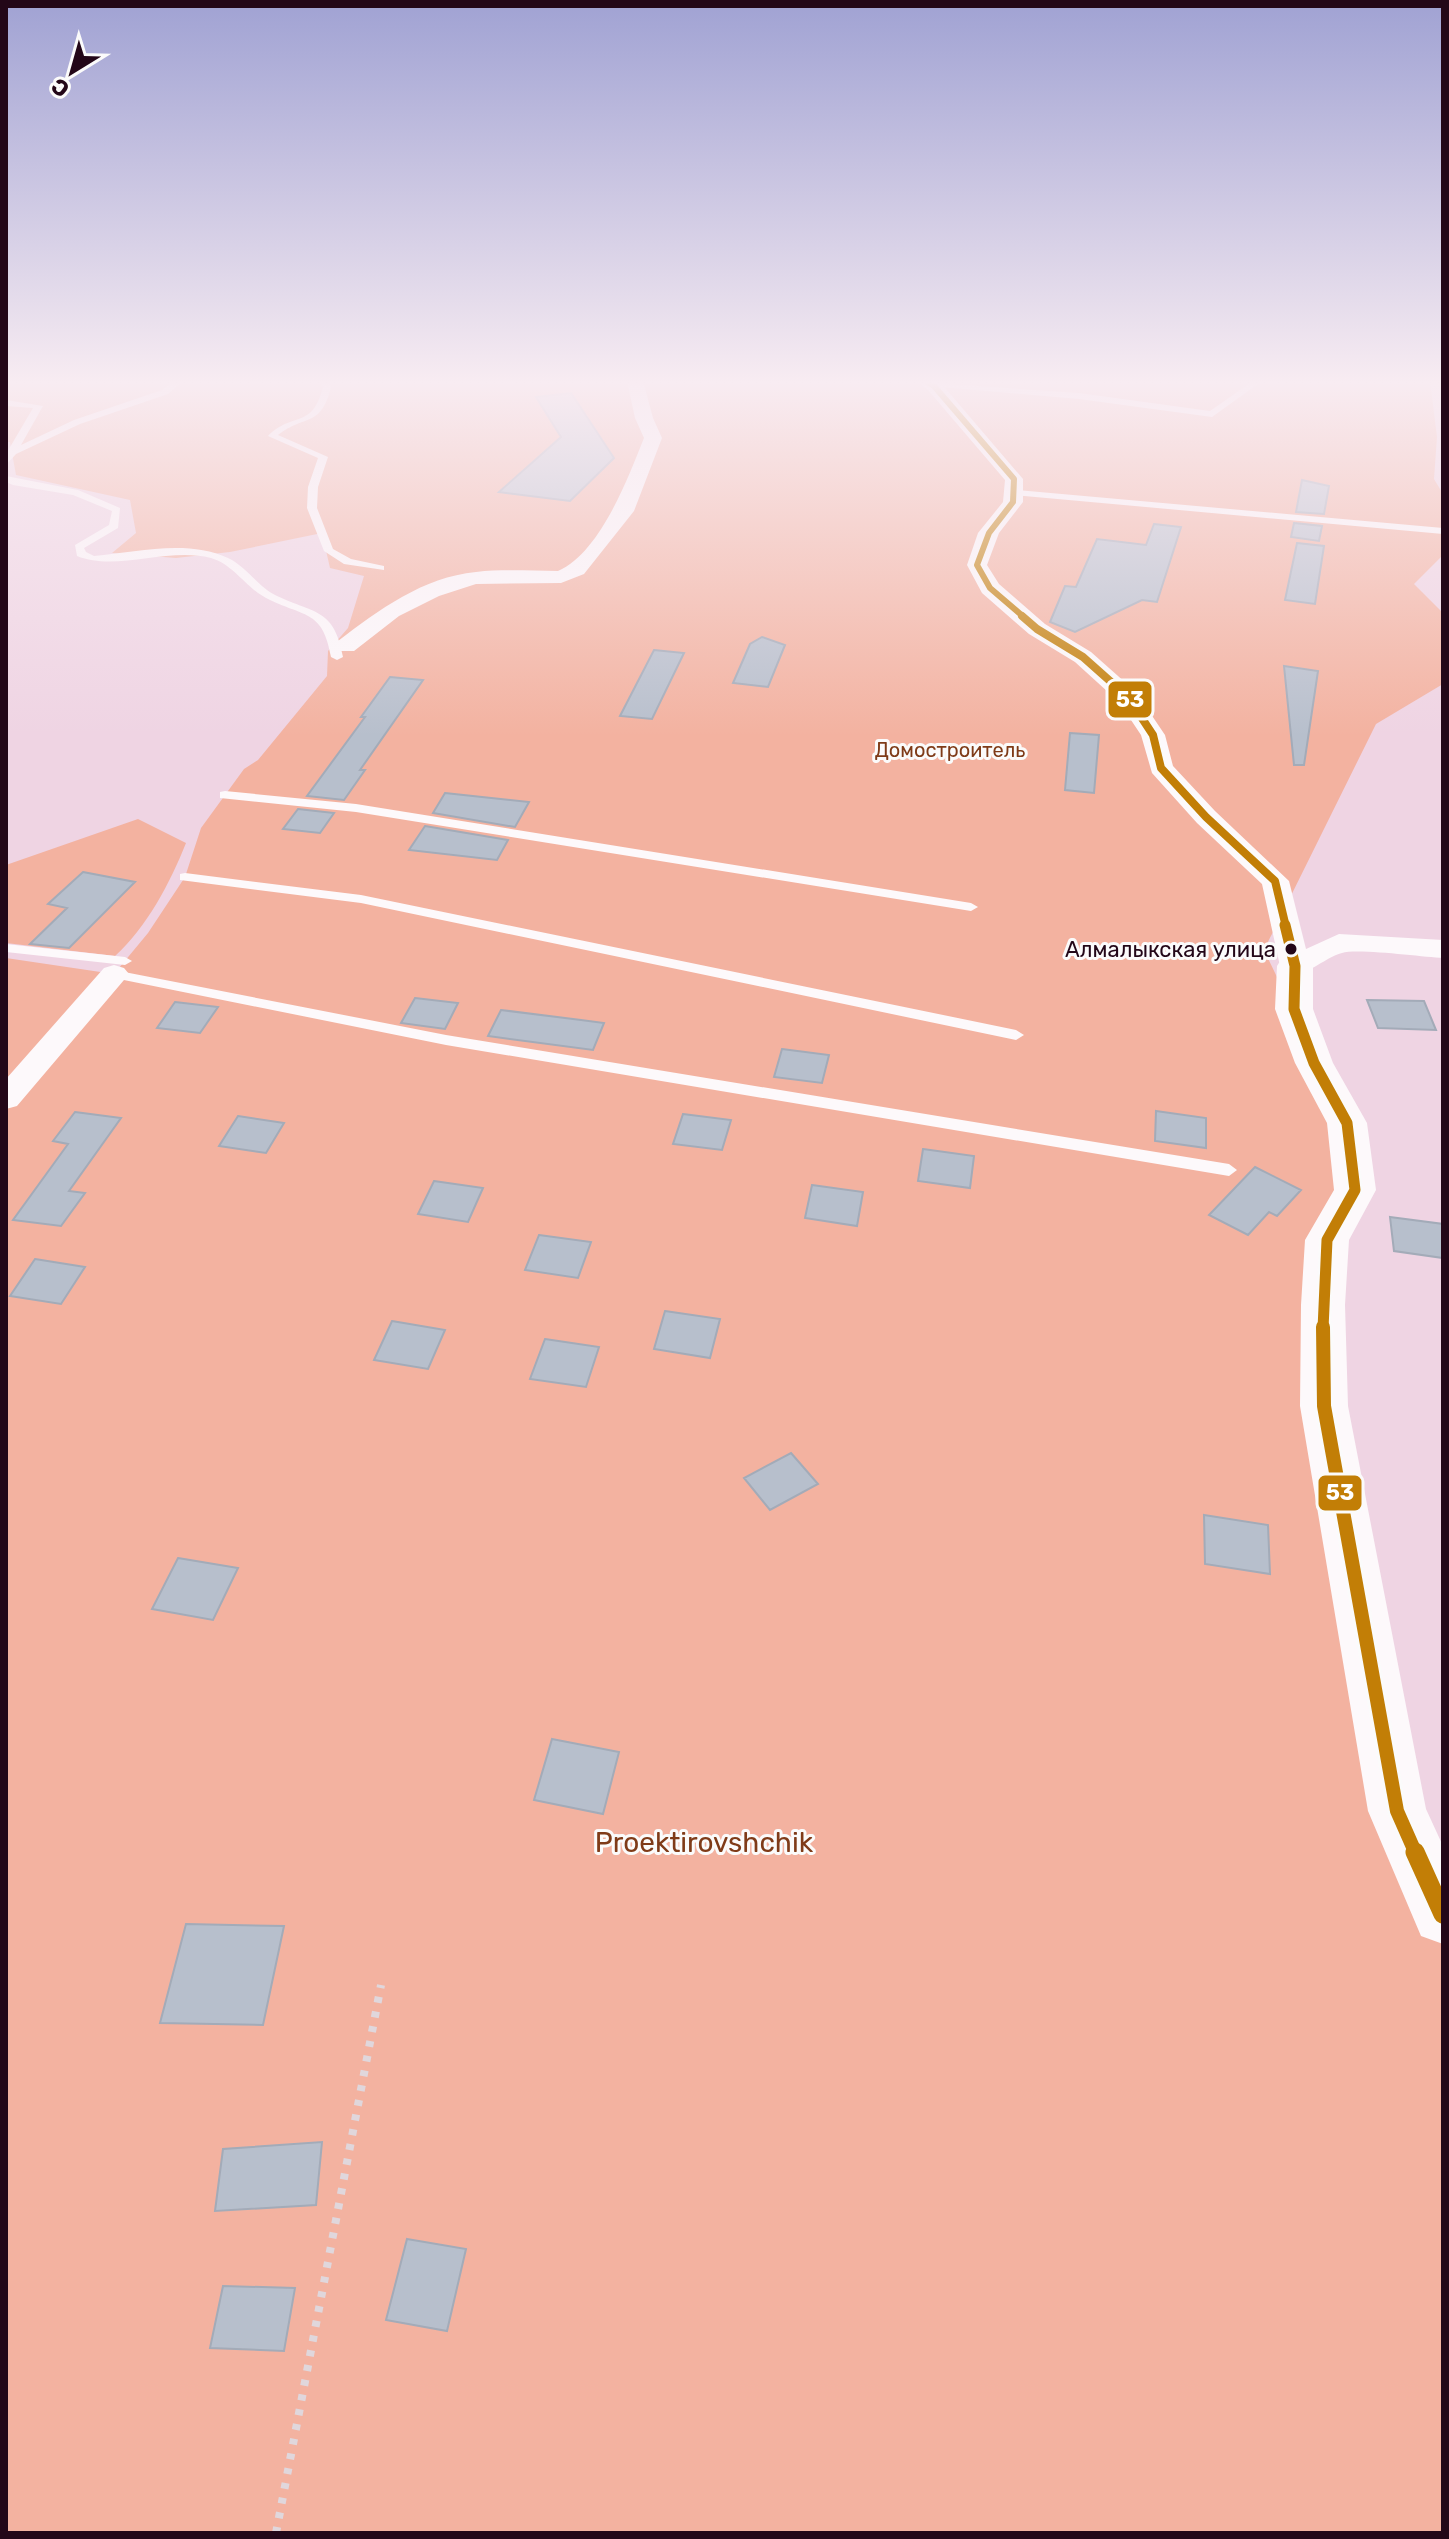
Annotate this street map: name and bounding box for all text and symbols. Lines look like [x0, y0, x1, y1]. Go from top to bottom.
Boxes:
north arrow [32, 32, 112, 112]
text: С [46, 72, 75, 103]
line badge: 53 [1107, 680, 1153, 719]
text: 53 [1116, 686, 1144, 713]
park label: Домостроитель [875, 738, 1025, 762]
place label: Алмалыкская улица [1065, 936, 1276, 963]
marker: Алмалыкская улица [1283, 941, 1299, 957]
line badge: 53 [1317, 1474, 1363, 1512]
text: 53 [1326, 1479, 1354, 1506]
park label: Proektirovshchik [595, 1826, 814, 1859]

